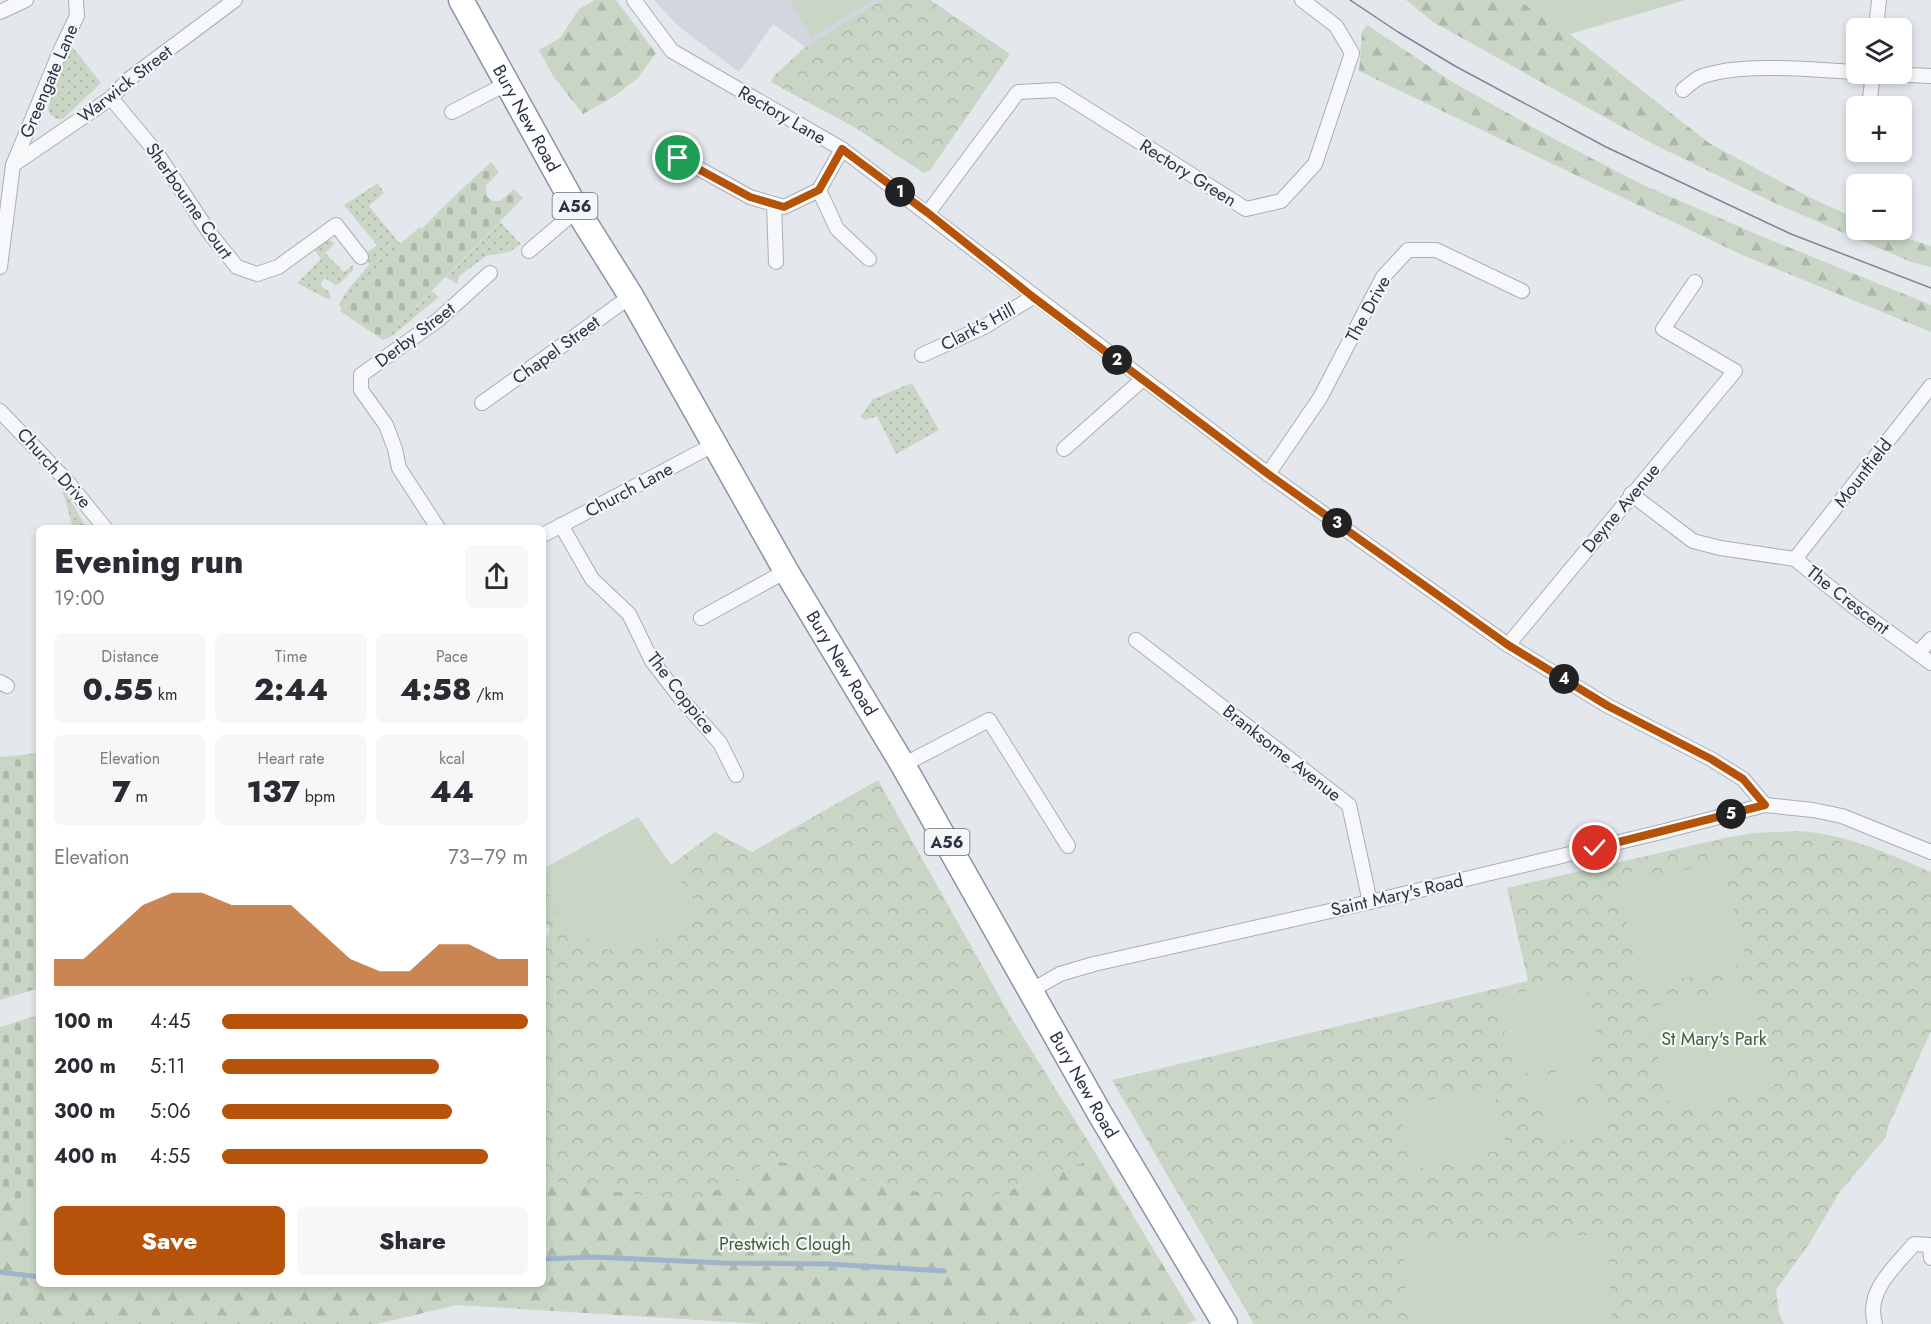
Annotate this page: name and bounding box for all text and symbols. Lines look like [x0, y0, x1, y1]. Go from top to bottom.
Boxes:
map controls [1846, 18, 1912, 240]
button: layers [1846, 18, 1912, 84]
street label: Greengate Lane [13, 20, 85, 142]
street label: Warwick Street [72, 38, 178, 129]
street label: Bury New Road [486, 60, 566, 177]
street label: Rectory Lane [733, 79, 831, 151]
button: + [1846, 96, 1912, 162]
pin [652, 132, 703, 183]
street label: Rectory Green [1134, 133, 1242, 213]
street label: Sherbourne Court [139, 138, 239, 265]
icon: arrive [661, 141, 694, 174]
button: − [1846, 174, 1912, 240]
pin: 1 [885, 177, 915, 207]
text: 1 [896, 180, 904, 203]
road number: A56 [552, 193, 598, 219]
street label: The Drive [1339, 271, 1397, 347]
street label: Derby Street [370, 296, 461, 374]
street label: Clark's Hill [936, 296, 1020, 358]
street label: Chapel Street [507, 309, 606, 391]
pin: 2 [1102, 345, 1132, 375]
text: 2 [1112, 348, 1122, 371]
street label: Church Drive [11, 422, 97, 514]
street label: Mountfield [1828, 433, 1898, 513]
street label: Church Lane [580, 456, 678, 524]
street label: Deyne Avenue [1576, 458, 1666, 558]
pin: 3 [1322, 508, 1352, 538]
text: 3 [1332, 511, 1342, 534]
text: Evening run [54, 538, 244, 585]
button: share [465, 545, 528, 608]
street label: The Crescent [1801, 559, 1895, 641]
text: 19:00 [54, 584, 105, 613]
street label: Bury New Road [800, 606, 884, 721]
text: Distance [101, 645, 159, 668]
text: Time [275, 645, 307, 668]
text: Pace [436, 645, 468, 668]
street label: The Coppice [641, 646, 721, 740]
pin: 4 [1549, 664, 1579, 694]
text: 4 [1558, 667, 1570, 690]
text: 0.55 [83, 668, 153, 711]
text: 2:44 [254, 668, 328, 711]
text: 4:58 [400, 668, 471, 711]
text: km [153, 683, 177, 706]
text: /km [471, 683, 504, 706]
street label: Branksome Avenue [1217, 698, 1347, 808]
text: Elevation [100, 747, 160, 770]
text: Heart rate [258, 747, 324, 770]
text: kcal [439, 747, 465, 770]
text: 7 [112, 770, 131, 813]
text: 137 [247, 770, 300, 813]
text: 44 [430, 770, 474, 813]
text: m [131, 785, 148, 808]
text: bpm [300, 785, 335, 808]
pin: 5 [1716, 799, 1746, 829]
text: 5 [1726, 802, 1736, 825]
pin [1569, 822, 1620, 873]
road number: A56 [924, 829, 970, 855]
icon: check [1578, 831, 1611, 864]
text: Elevation [54, 843, 129, 872]
text: 73–79 m [448, 843, 528, 872]
street label: Saint Mary's Road [1328, 867, 1466, 923]
text: 100 m [54, 1007, 113, 1036]
text: 4:45 [150, 1007, 191, 1036]
park label: St Mary's Park [1661, 1026, 1767, 1052]
street label: Bury New Road [1043, 1027, 1125, 1143]
text: 200 m [54, 1052, 116, 1081]
text: 5:11 [150, 1052, 185, 1081]
text: 300 m [54, 1097, 115, 1126]
text: 5:06 [150, 1097, 191, 1126]
text: 400 m [54, 1142, 117, 1171]
text: 4:55 [150, 1142, 190, 1171]
button: Save [54, 1206, 285, 1275]
button: Share [297, 1206, 528, 1275]
park label: Prestwich Clough [719, 1231, 851, 1257]

